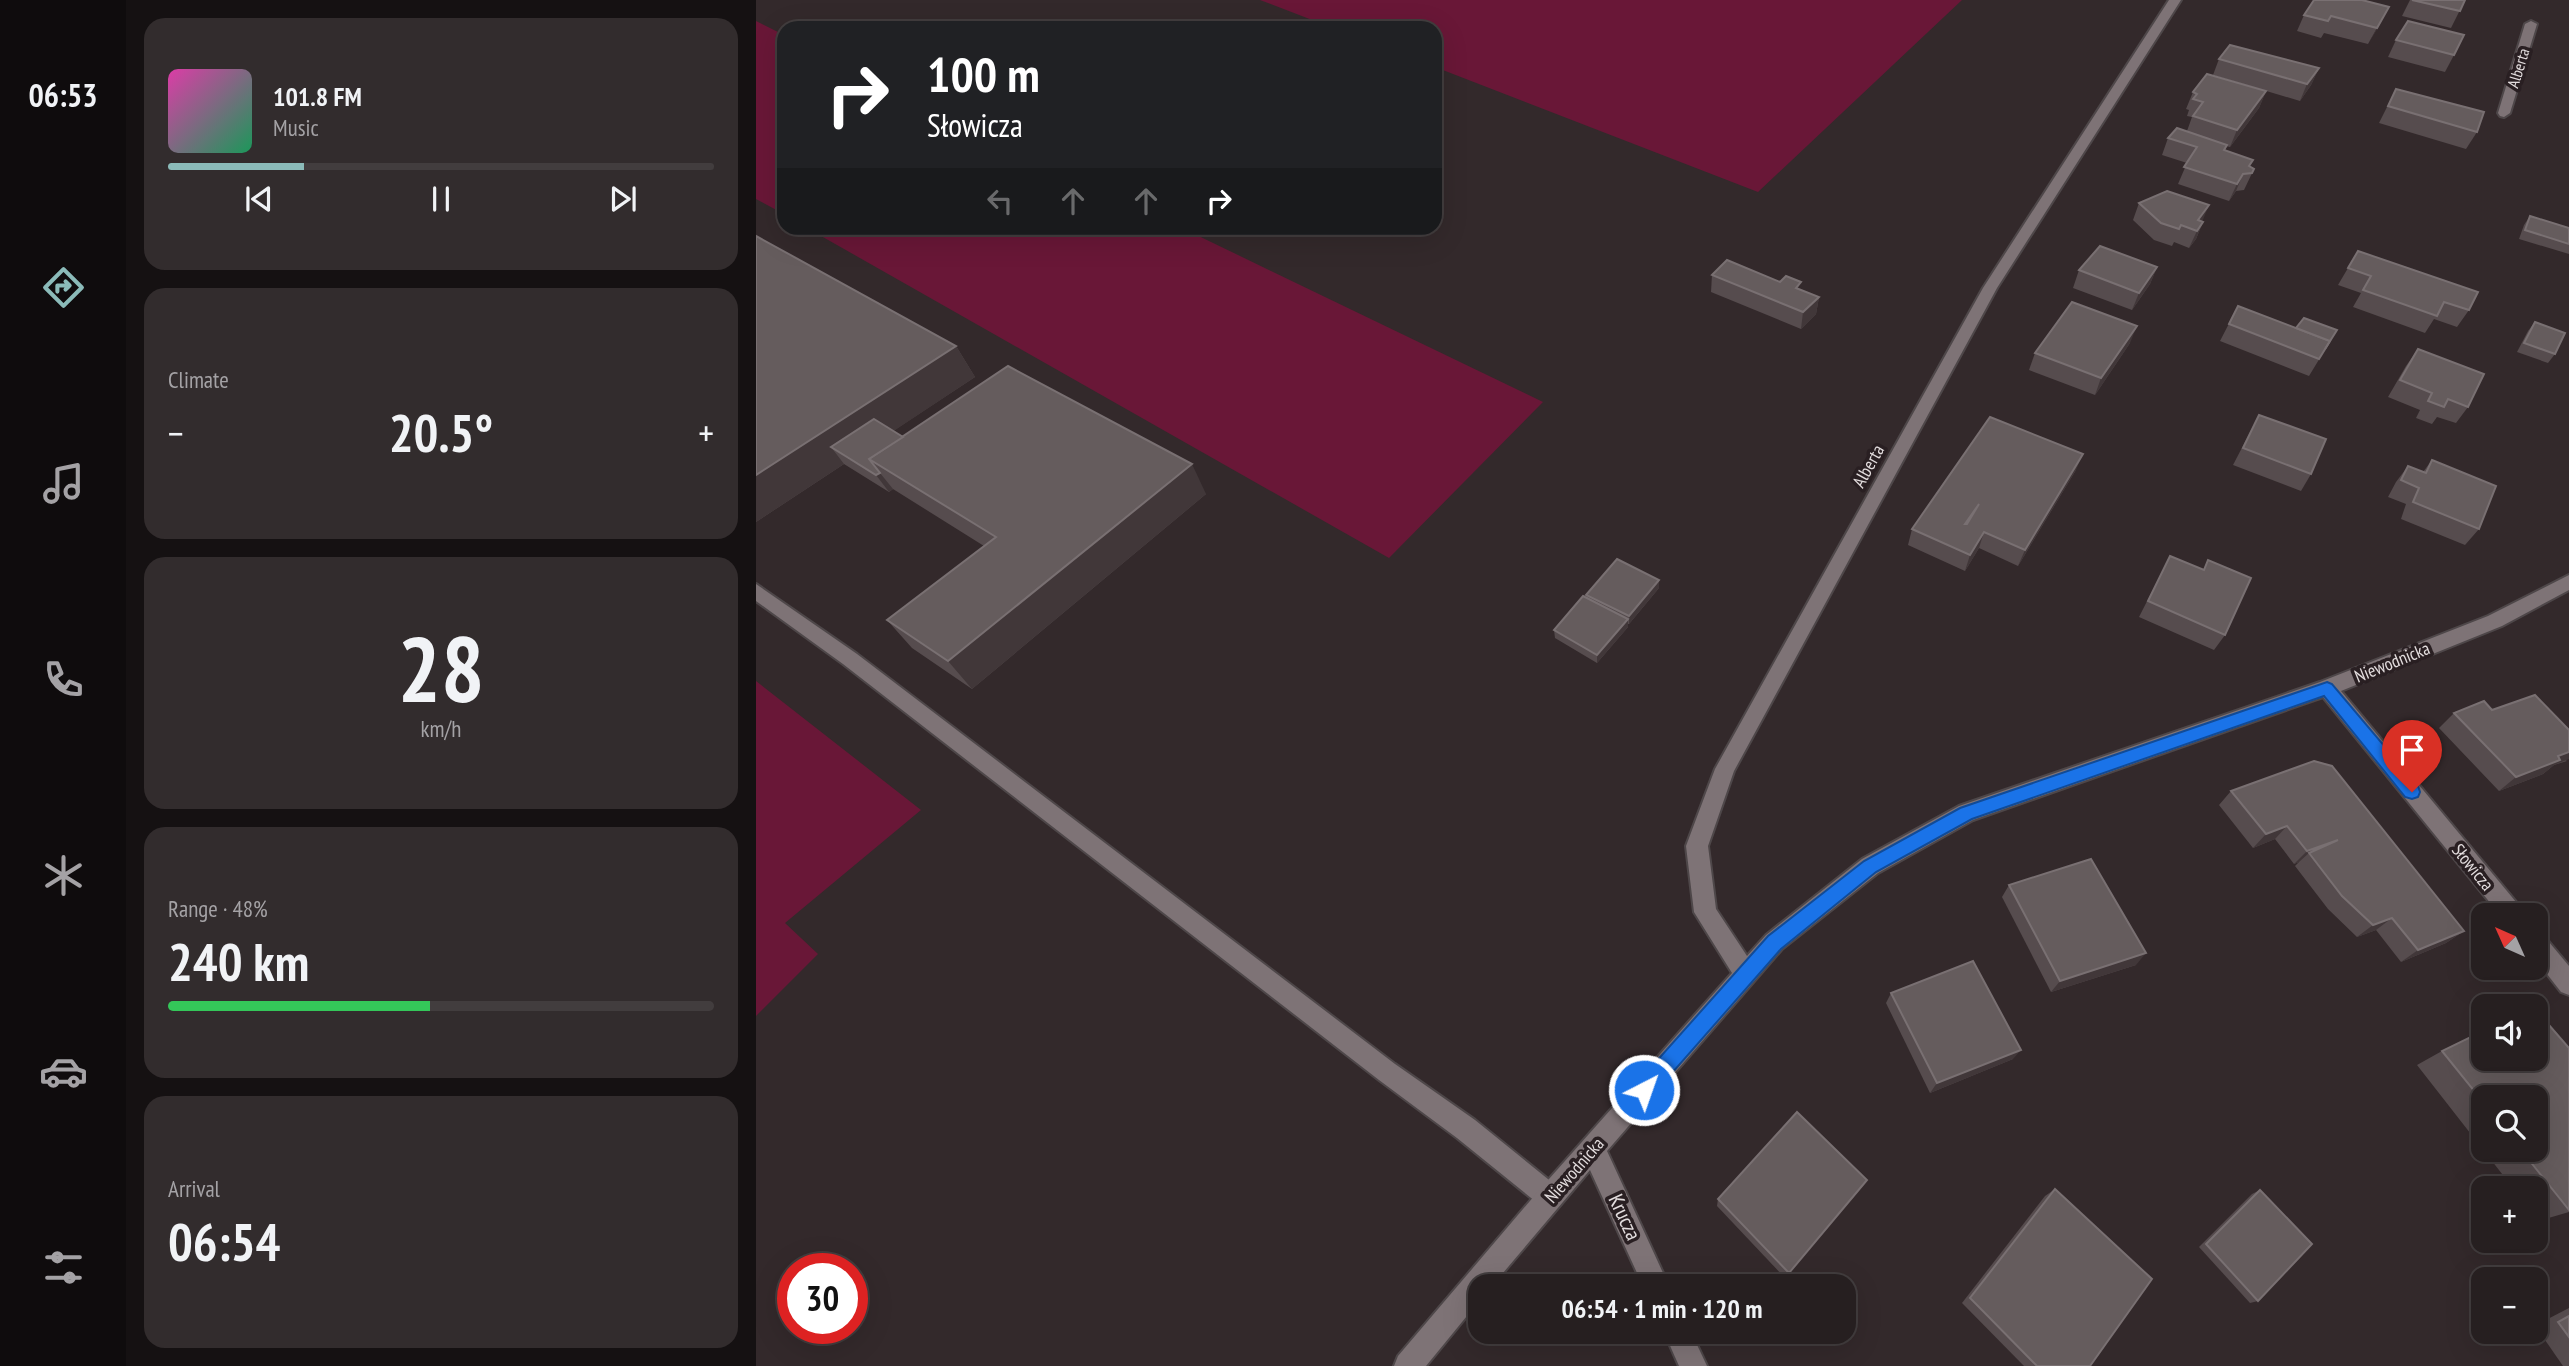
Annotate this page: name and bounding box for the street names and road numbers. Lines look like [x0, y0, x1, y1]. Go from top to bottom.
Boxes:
street label: Alberta [2503, 46, 2533, 90]
street label: Alberta [1847, 441, 1889, 491]
street label: Niewodnicka [2351, 636, 2433, 688]
street label: Słowicza [2447, 839, 2499, 895]
street label: Niewodnicka [1539, 1133, 1609, 1207]
street label: Krucza [1603, 1190, 1647, 1244]

